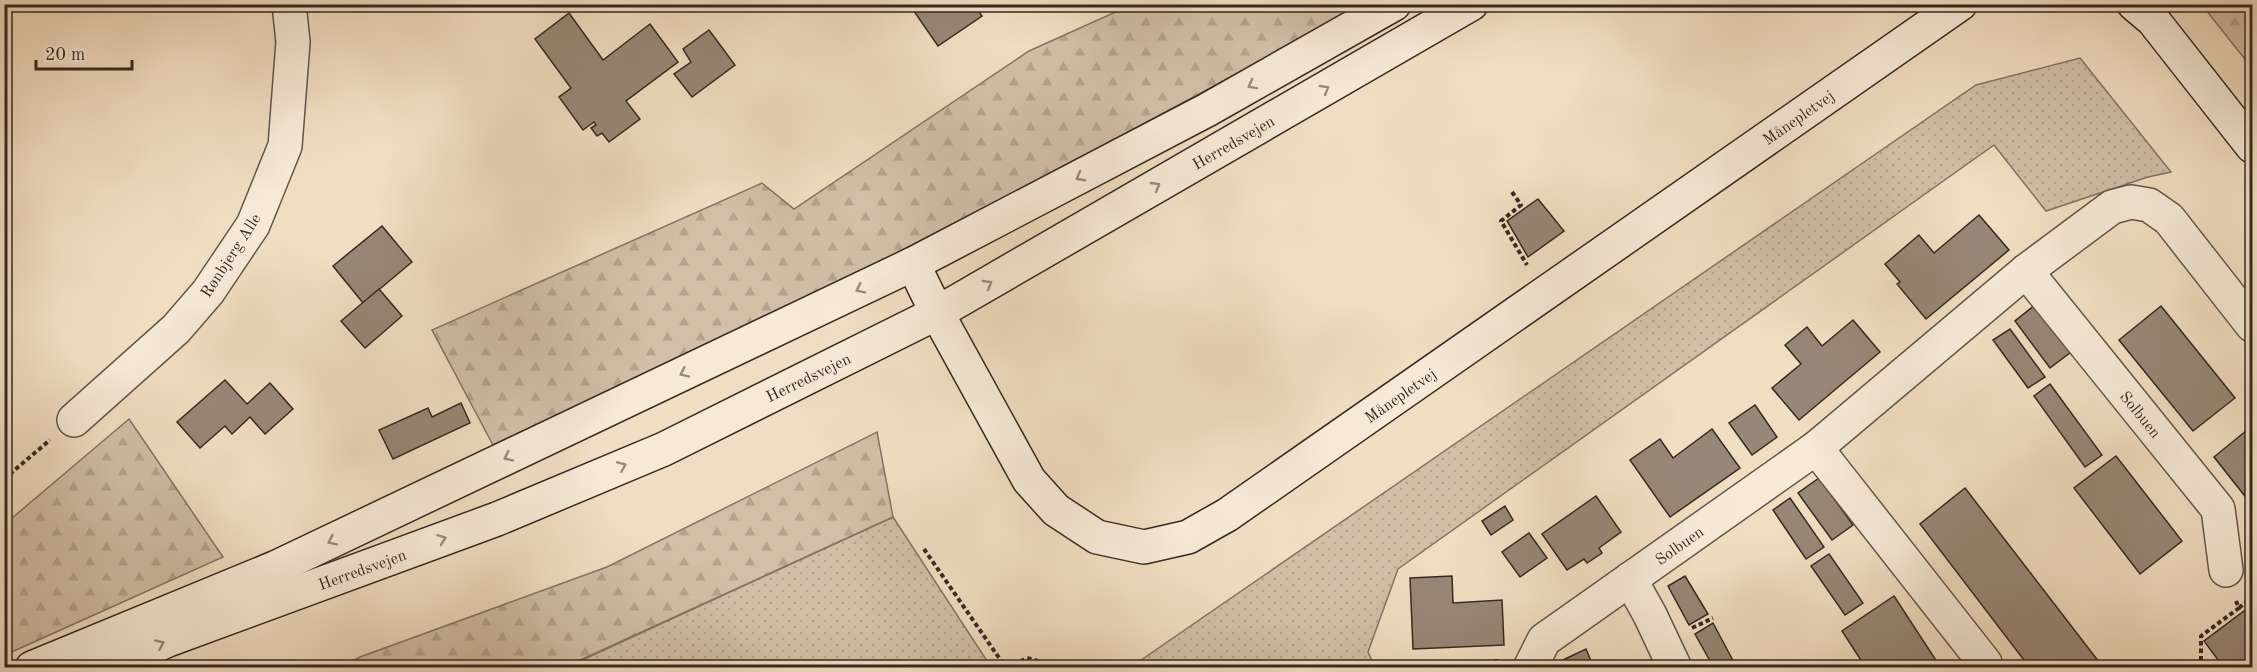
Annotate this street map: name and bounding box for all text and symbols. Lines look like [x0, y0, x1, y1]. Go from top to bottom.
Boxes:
scale bar [36, 33, 132, 71]
text: 20 m [45, 46, 85, 64]
one-way arrow [1248, 78, 1258, 89]
one-way arrow [1319, 84, 1329, 96]
street label: Månepletvej [1761, 88, 1838, 149]
street label: Herredsvejen [1190, 114, 1278, 174]
one-way arrow [1075, 169, 1086, 181]
one-way arrow [1150, 182, 1160, 193]
street label: Rønbjerg Alle [199, 211, 265, 301]
one-way arrow [981, 279, 992, 291]
one-way arrow [856, 282, 867, 293]
street label: Herredsvejen [764, 351, 854, 406]
one-way arrow [680, 366, 691, 377]
street label: Månepletvej [1363, 366, 1440, 427]
street label: Solbuen [2116, 389, 2163, 442]
one-way arrow [504, 450, 515, 461]
one-way arrow [616, 461, 627, 473]
street label: Solbuen [1653, 524, 1708, 569]
one-way arrow [328, 534, 339, 546]
one-way arrow [436, 534, 447, 547]
street label: Herredsvejen [317, 548, 409, 594]
one-way arrow [154, 639, 165, 651]

